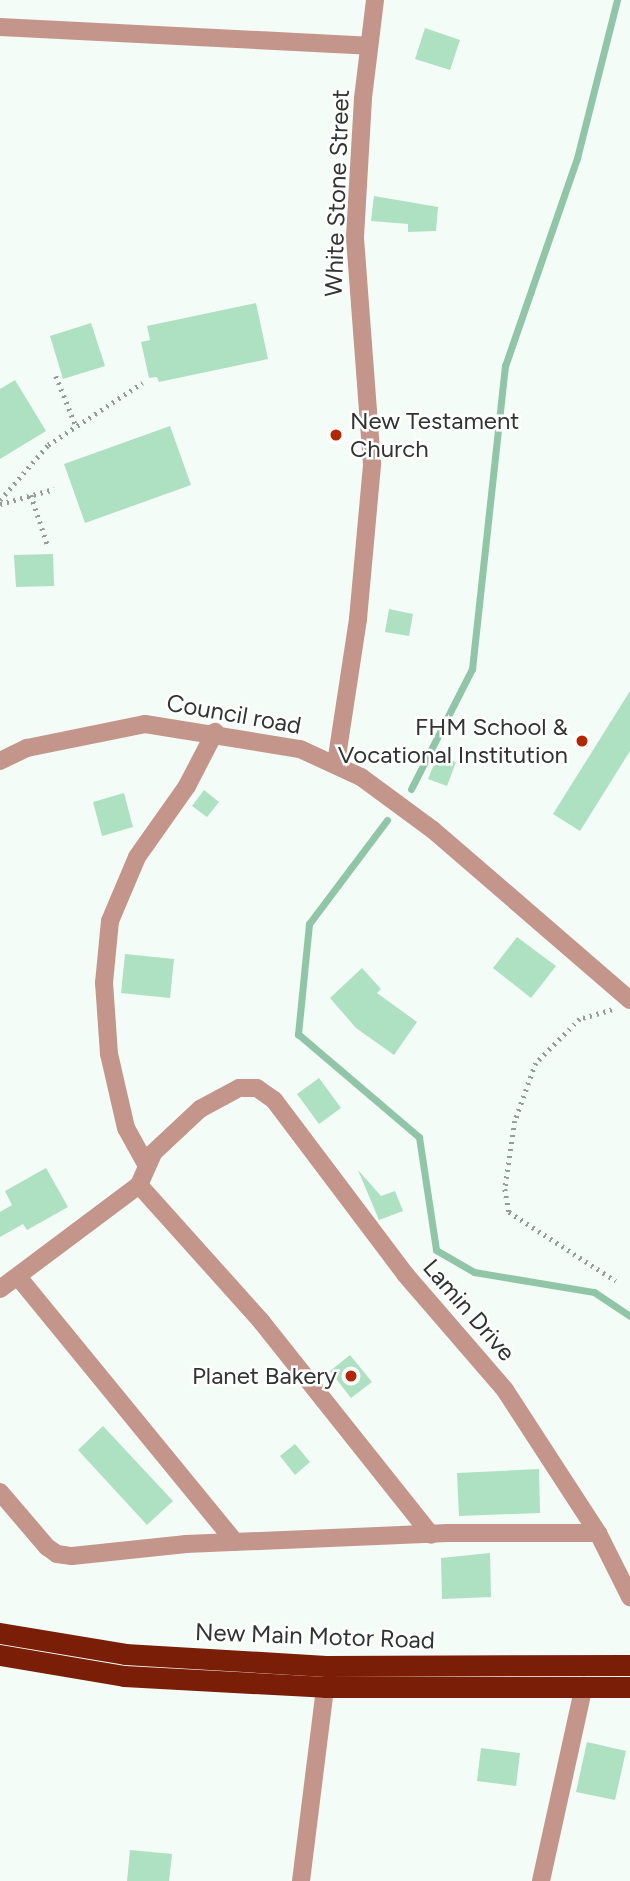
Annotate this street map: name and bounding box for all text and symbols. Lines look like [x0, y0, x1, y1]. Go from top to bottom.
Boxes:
street label: White Stone Street [319, 89, 355, 297]
place label: New Testament Church [350, 407, 519, 463]
marker: New Testament Church [328, 427, 344, 443]
street label: Council road [164, 688, 304, 740]
place label: FHM School & Vocational Institution [338, 713, 568, 769]
marker: FHM School & Vocational Institution [574, 733, 590, 749]
street label: Lamin Drive [417, 1253, 521, 1367]
place label: Planet Bakery [192, 1362, 337, 1390]
marker: Planet Bakery [343, 1368, 359, 1384]
street label: New Main Motor Road [195, 1617, 435, 1655]

